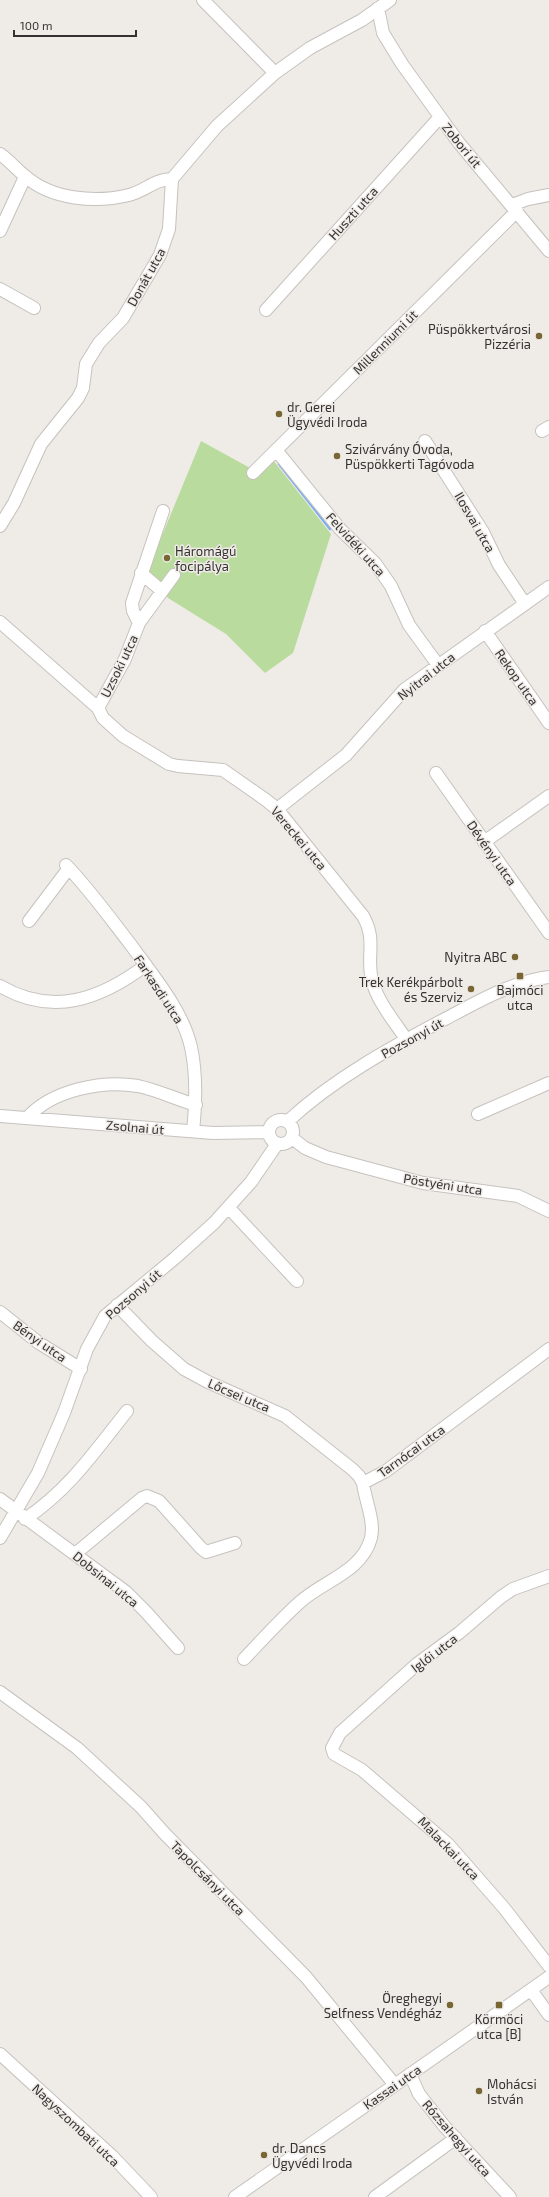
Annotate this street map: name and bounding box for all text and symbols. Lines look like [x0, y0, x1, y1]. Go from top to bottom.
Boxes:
scale bar [14, 12, 136, 38]
text: 100 m [20, 18, 52, 32]
street label: Zobori út [439, 119, 485, 171]
street label: Huszti utca [325, 183, 381, 243]
street label: Donát utca [123, 245, 169, 309]
street label: Millenniumi út [349, 306, 421, 378]
place label: Püspökkertvárosi Pizzéria [428, 321, 531, 352]
marker: Püspökkertvárosi Pizzéria [534, 331, 544, 341]
place label: dr. Gerei Ügyvédi Iroda [287, 399, 368, 430]
marker: dr. Gerei Ügyvédi Iroda [274, 409, 284, 419]
place label: Szivárvány Óvoda, Püspökkerti Tagóvoda [345, 440, 474, 472]
marker: Szivárvány Óvoda, Püspökkerti Tagóvoda [332, 451, 342, 461]
street label: Ilosvai utca [451, 489, 499, 555]
street label: Felvidéki utca [323, 509, 389, 579]
place label: Háromágú focipálya [175, 543, 236, 574]
marker: Háromágú focipálya [162, 553, 172, 563]
street label: Uzsoki utca [97, 632, 141, 700]
street label: Rekop utca [492, 646, 542, 708]
street label: Nyitrai utca [394, 649, 458, 703]
street label: Vereckei utca [268, 803, 330, 873]
street label: Dévényi utca [464, 817, 520, 889]
place label: Nyitra ABC [444, 949, 507, 965]
street label: Farkasdi utca [131, 952, 187, 1026]
marker: Nyitra ABC [510, 952, 520, 962]
marker: Bajmóci utca [515, 971, 525, 981]
place label: Trek Kerékpárbolt és Szerviz [359, 974, 463, 1005]
place label: Bajmóci utca [497, 982, 543, 1013]
marker: Trek Kerékpárbolt és Szerviz [466, 984, 476, 994]
street label: Pozsonyi út [378, 1014, 446, 1062]
street label: Zsolnai út [105, 1116, 165, 1138]
street label: Pöstyéni utca [402, 1170, 484, 1198]
street label: Pozsonyi út [102, 1265, 164, 1323]
street label: Bényi utca [10, 1317, 70, 1365]
street label: Lőcsei utca [206, 1375, 272, 1415]
street label: Tarnócai utca [374, 1421, 448, 1481]
street label: Dobsinai utca [70, 1548, 142, 1610]
street label: Iglói utca [408, 1630, 460, 1676]
street label: Malackai utca [415, 1813, 483, 1883]
street label: Tapolcsányi utca [167, 1837, 249, 1919]
place label: Öreghegyi Selfness Vendégház [324, 1990, 442, 2021]
marker: Öreghegyi Selfness Vendégház [445, 2000, 455, 2010]
marker: Körmöci utca [B] [494, 2000, 504, 2010]
place label: Körmöci utca [B] [475, 2011, 523, 2042]
street label: Kassai utca [360, 2061, 424, 2113]
place label: Mohácsi István [487, 2076, 537, 2107]
street label: Nagyszombati utca [29, 2080, 123, 2170]
marker: Mohácsi István [474, 2086, 484, 2096]
street label: Rózsahegyi utca [419, 2096, 495, 2180]
place label: dr. Dancs Ügyvédi Iroda [272, 2140, 353, 2171]
marker: dr. Dancs Ügyvédi Iroda [259, 2150, 269, 2160]

